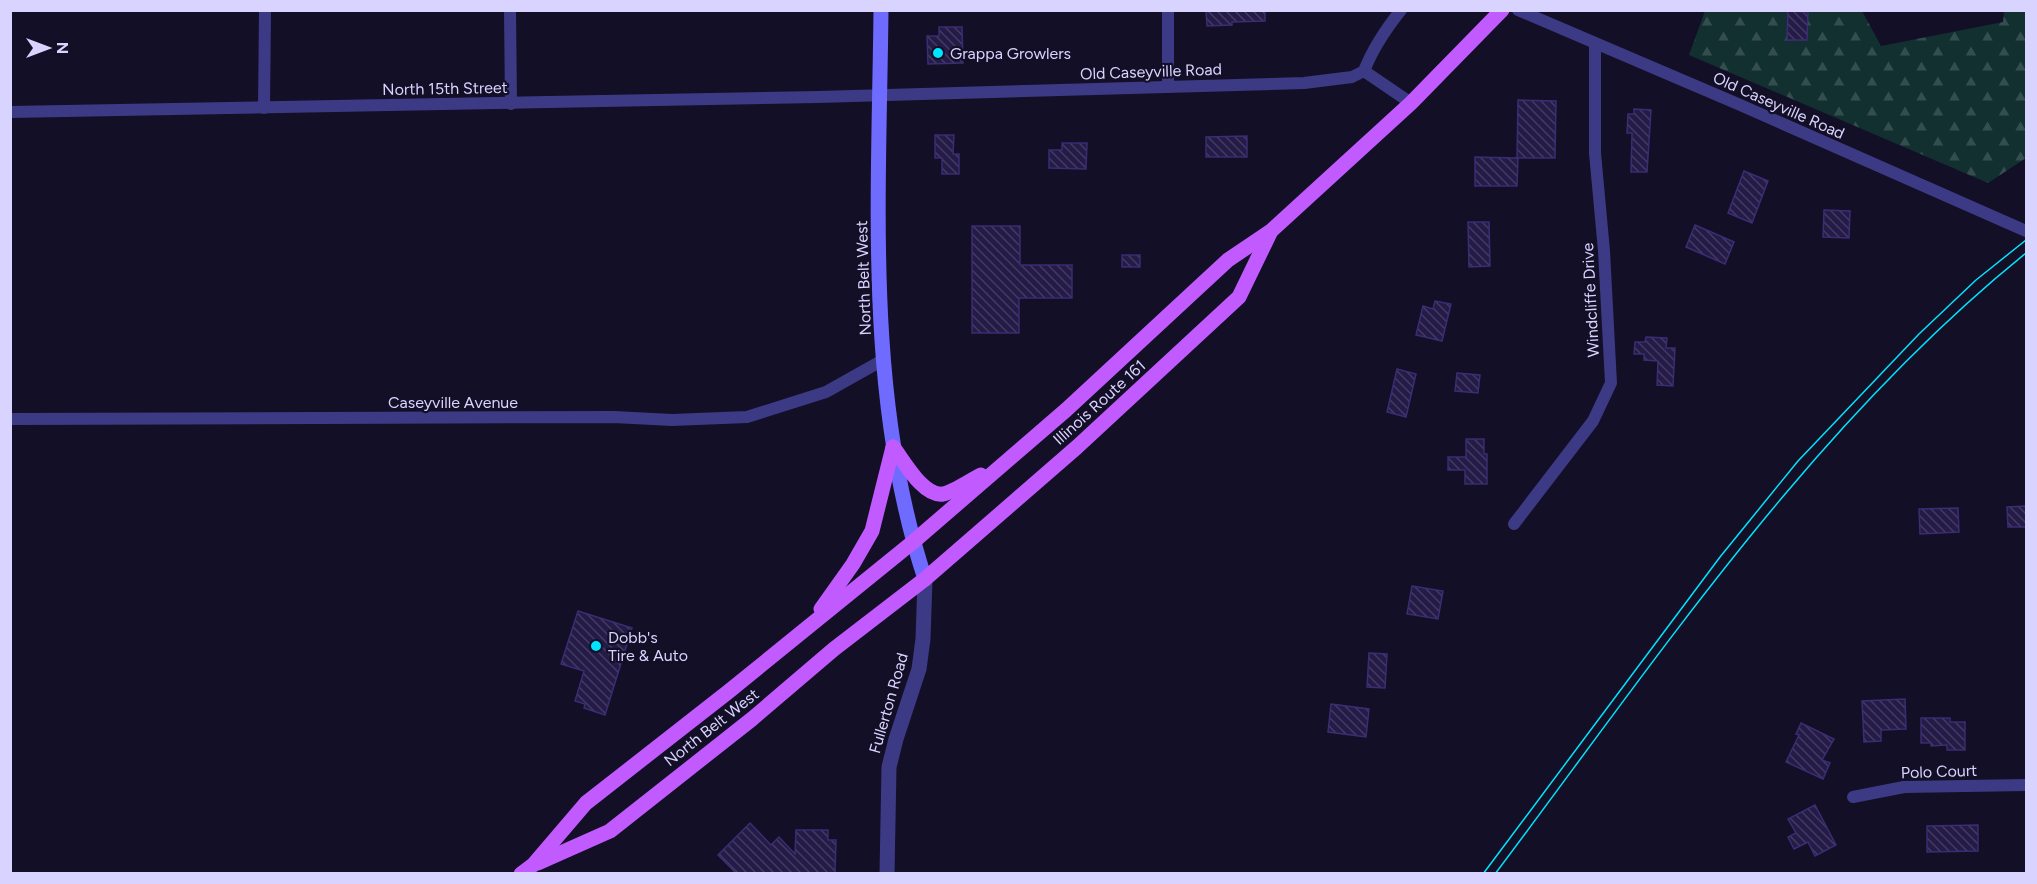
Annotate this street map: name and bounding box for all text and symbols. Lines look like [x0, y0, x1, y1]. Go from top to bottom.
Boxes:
north arrow [18, 18, 78, 78]
text: N [53, 42, 72, 54]
place label: Grappa Growlers [950, 44, 1071, 63]
marker: Grappa Growlers [931, 46, 945, 60]
street label: Old Caseyville Road [1080, 60, 1222, 83]
street label: Old Caseyville Road [1710, 68, 1848, 143]
street label: North 15th Street [382, 78, 508, 99]
street label: North Belt West [852, 220, 875, 336]
street label: Windcliffe Drive [1578, 242, 1603, 358]
street label: Illinois Route 161 [1049, 356, 1149, 449]
street label: Caseyville Avenue [388, 393, 518, 412]
place label: Dobb's Tire & Auto [608, 628, 688, 665]
marker: Dobb's Tire & Auto [589, 639, 603, 653]
street label: Fullerton Road [865, 651, 912, 756]
street label: North Belt West [660, 685, 762, 770]
street label: Polo Court [1901, 761, 1977, 782]

